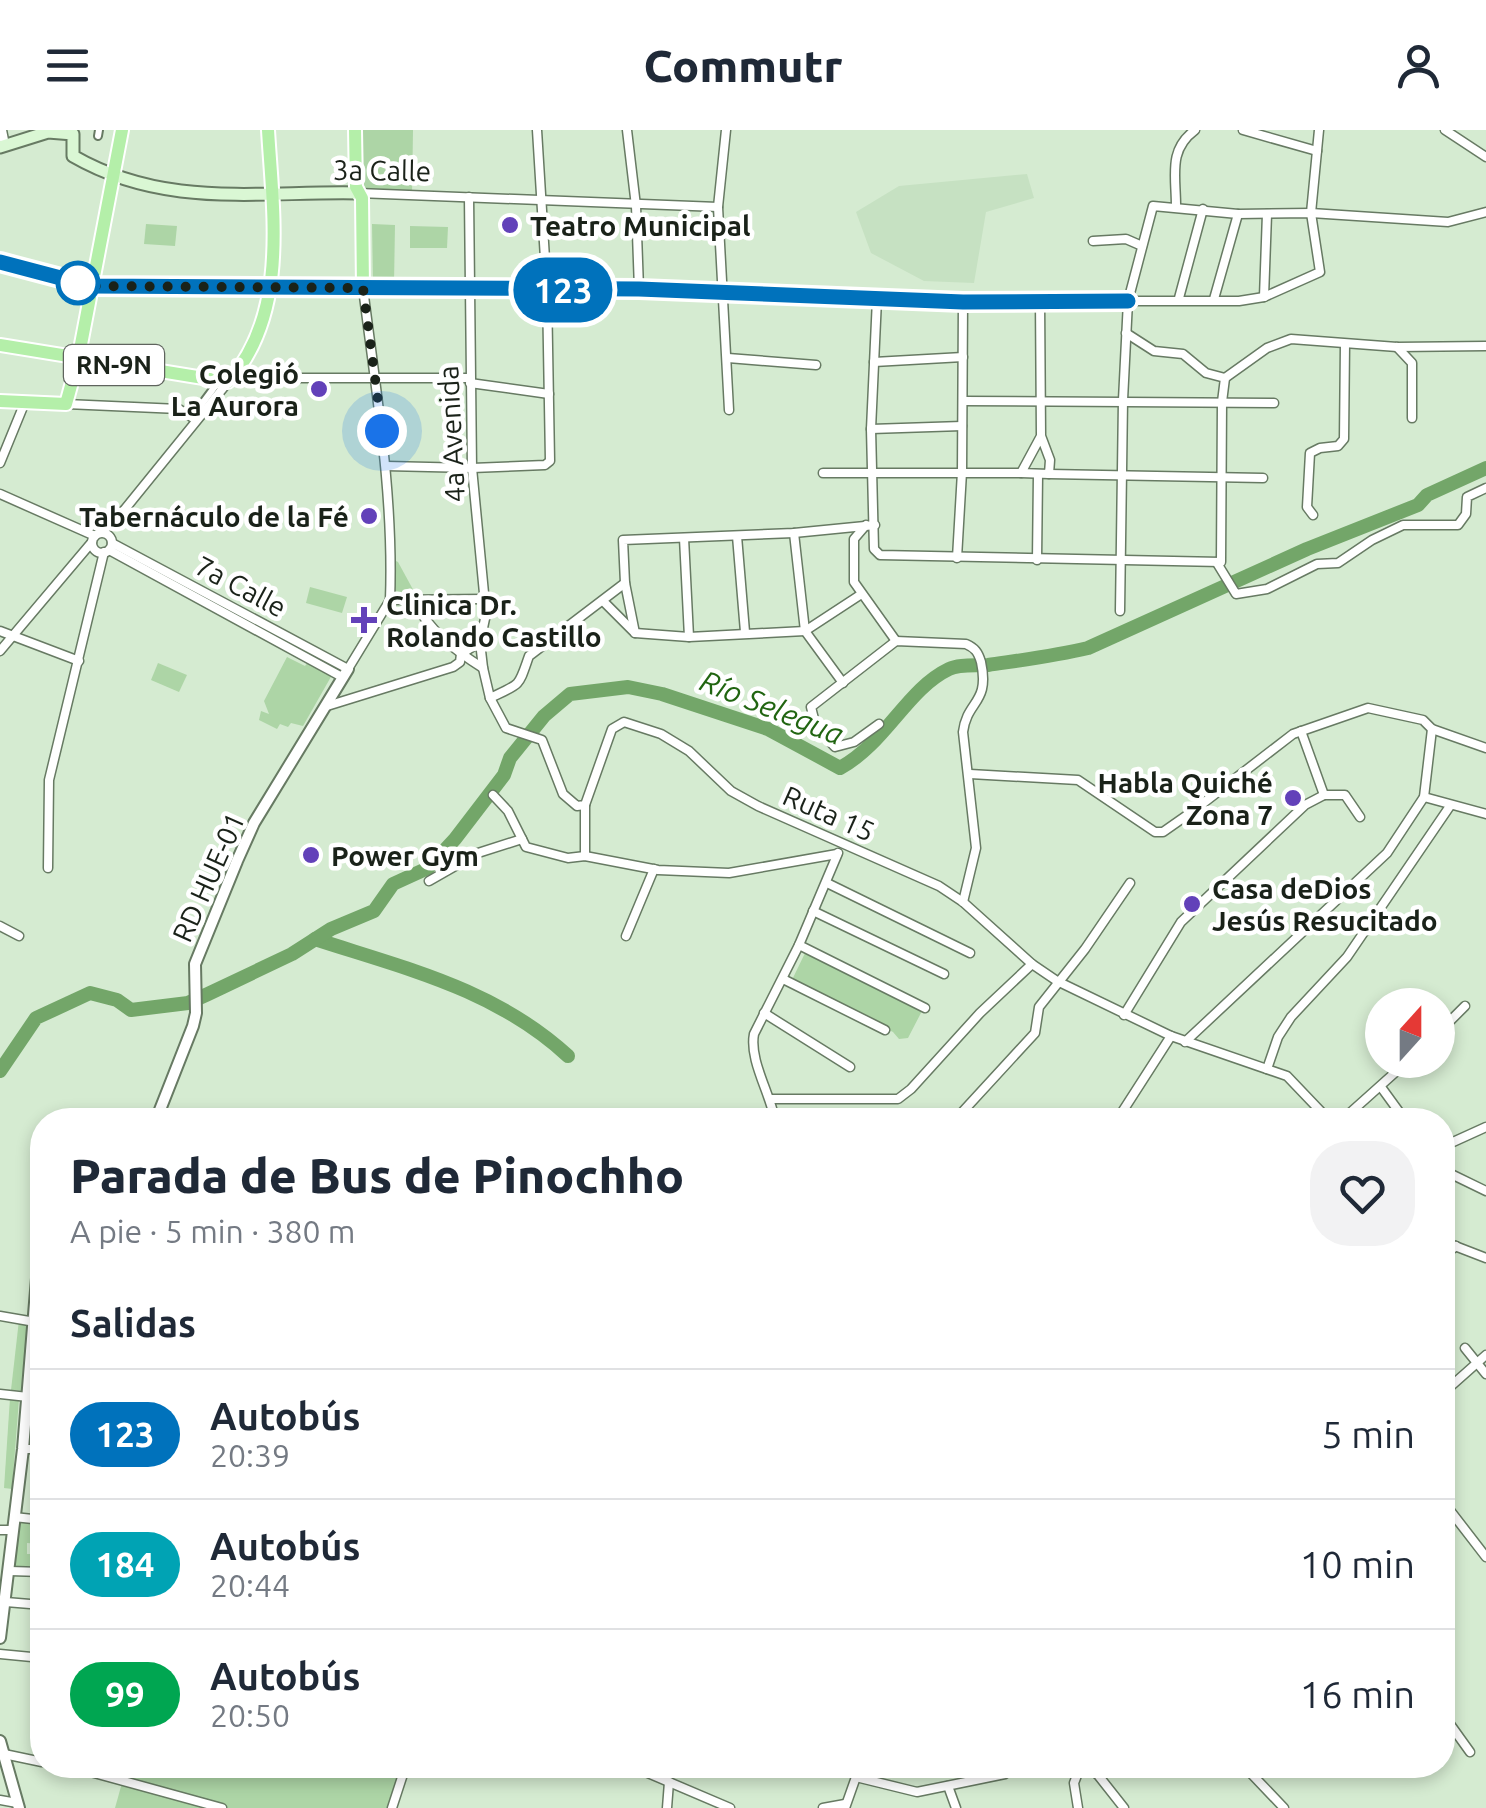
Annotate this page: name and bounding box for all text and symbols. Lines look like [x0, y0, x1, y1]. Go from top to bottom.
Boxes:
icon: menu [40, 38, 95, 93]
icon: person [1391, 38, 1446, 93]
text: Commutr [644, 40, 843, 91]
street label: 3a Calle [333, 154, 431, 186]
place label: Teatro Municipal [530, 210, 751, 241]
marker: Teatro Municipal [499, 214, 521, 236]
line badge: 123 [506, 258, 620, 322]
unlabelled marker [57, 262, 99, 304]
text: 123 [533, 270, 593, 310]
road number: RN-9N [64, 345, 164, 385]
place label: Colegió La Aurora [171, 358, 299, 421]
street label: 4a Avenida [432, 365, 470, 503]
marker: Colegió La Aurora [308, 378, 330, 400]
your location [357, 406, 407, 456]
place label: Tabernáculo de la Fé [79, 501, 349, 532]
marker: Tabernáculo de la Fé [358, 505, 380, 527]
street label: 7a Calle [190, 549, 292, 623]
place label: Clinica Dr. Rolando Castillo [386, 589, 602, 652]
marker: Clinica Dr. Rolando Castillo [351, 607, 377, 633]
water label: Río Selegua [696, 663, 848, 751]
place label: Habla Quiché Zona 7 [1098, 767, 1273, 830]
street label: Ruta 15 [778, 779, 880, 847]
marker: Habla Quiché Zona 7 [1282, 787, 1304, 809]
street label: RD HUE-01 [166, 808, 250, 946]
place label: Power Gym [331, 840, 479, 871]
marker: Power Gym [300, 844, 322, 866]
place label: Casa deDios Jesús Resucitado [1212, 873, 1438, 936]
marker: Casa deDios Jesús Resucitado [1181, 893, 1203, 915]
north arrow [1365, 988, 1455, 1078]
map controls [1365, 988, 1455, 1078]
button: heart [1310, 1141, 1415, 1246]
text: Parada de Bus de Pinochho [70, 1148, 684, 1202]
text: A pie · 5 min · 380 m [70, 1213, 355, 1249]
text: Salidas [70, 1302, 196, 1344]
text: Autobús [210, 1395, 361, 1437]
text: 5 min [1321, 1413, 1415, 1455]
text: 123 [95, 1414, 155, 1454]
text: 20:39 [210, 1437, 290, 1473]
text: Autobús [210, 1525, 361, 1567]
text: 10 min [1300, 1543, 1415, 1585]
text: 184 [95, 1544, 155, 1584]
text: 20:44 [210, 1567, 290, 1603]
text: Autobús [210, 1655, 361, 1697]
text: 16 min [1300, 1673, 1415, 1715]
text: 99 [105, 1674, 145, 1714]
text: 20:50 [210, 1697, 290, 1733]

